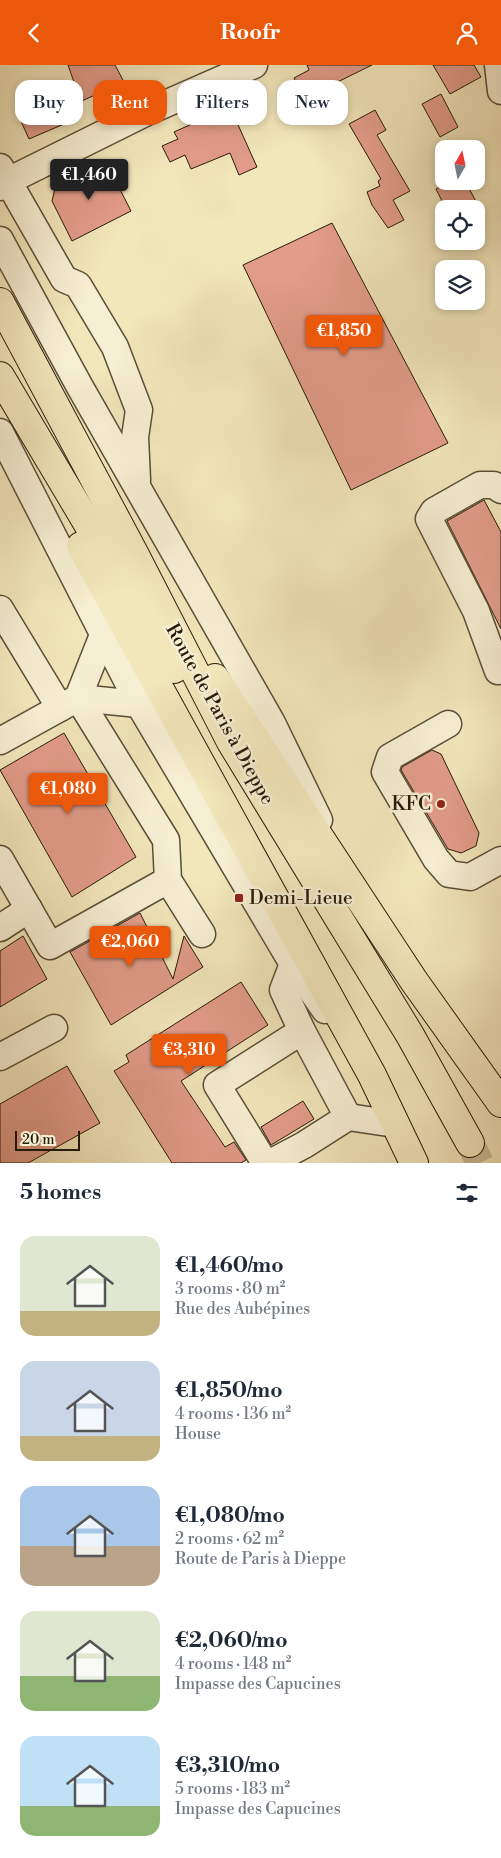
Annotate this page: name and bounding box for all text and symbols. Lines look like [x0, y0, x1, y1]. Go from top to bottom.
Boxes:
icon: back [20, 19, 48, 47]
text: Roofr [220, 19, 281, 46]
icon: person [453, 19, 481, 47]
chip: Buy [15, 80, 83, 125]
chip: Rent [93, 80, 167, 125]
chip: Filters [177, 80, 267, 125]
chip: New [277, 80, 348, 125]
north arrow [435, 140, 485, 190]
map controls [435, 140, 485, 310]
pin: €1,460 [48, 159, 130, 201]
text: €1,460 [61, 165, 117, 185]
button: locate [435, 200, 485, 250]
button: layers [435, 260, 485, 310]
pin: €1,850 [303, 315, 385, 357]
text: €1,850 [317, 321, 371, 341]
street label: Route de Paris à Dieppe [160, 619, 280, 809]
pin: €1,080 [27, 773, 109, 815]
text: €1,080 [40, 779, 96, 799]
place label: KFC [392, 792, 431, 816]
marker: KFC [435, 798, 447, 810]
place label: Demi-Lieue [249, 886, 353, 910]
marker: Demi-Lieue [233, 892, 245, 904]
pin: €2,060 [89, 925, 171, 968]
text: €2,060 [101, 932, 159, 952]
pin: €3,310 [148, 1033, 230, 1076]
text: €3,310 [162, 1040, 216, 1060]
scale bar [15, 1128, 80, 1151]
text: 20 m [22, 1131, 54, 1149]
icon: filters [453, 1179, 481, 1207]
text: 5 homes [20, 1180, 101, 1206]
text: €1,460/mo [175, 1253, 284, 1279]
icon: home [60, 1256, 120, 1316]
text: 3 rooms · 80 m² [175, 1279, 285, 1299]
text: Rue des Aubépines [175, 1299, 310, 1319]
text: €1,850/mo [175, 1378, 283, 1404]
icon: home [60, 1381, 120, 1441]
text: 4 rooms · 136 m² [175, 1404, 291, 1424]
text: House [175, 1424, 221, 1444]
text: €1,080/mo [175, 1503, 285, 1529]
icon: home [60, 1506, 120, 1566]
text: 2 rooms · 62 m² [175, 1529, 284, 1549]
text: Route de Paris à Dieppe [175, 1549, 346, 1569]
text: €2,060/mo [175, 1628, 288, 1654]
icon: home [60, 1631, 120, 1691]
text: 4 rooms · 148 m² [175, 1654, 291, 1674]
text: Impasse des Capucines [175, 1674, 341, 1694]
text: €3,310/mo [175, 1753, 280, 1779]
icon: home [60, 1756, 120, 1816]
text: 5 rooms · 183 m² [175, 1779, 290, 1799]
text: Impasse des Capucines [175, 1799, 341, 1819]

